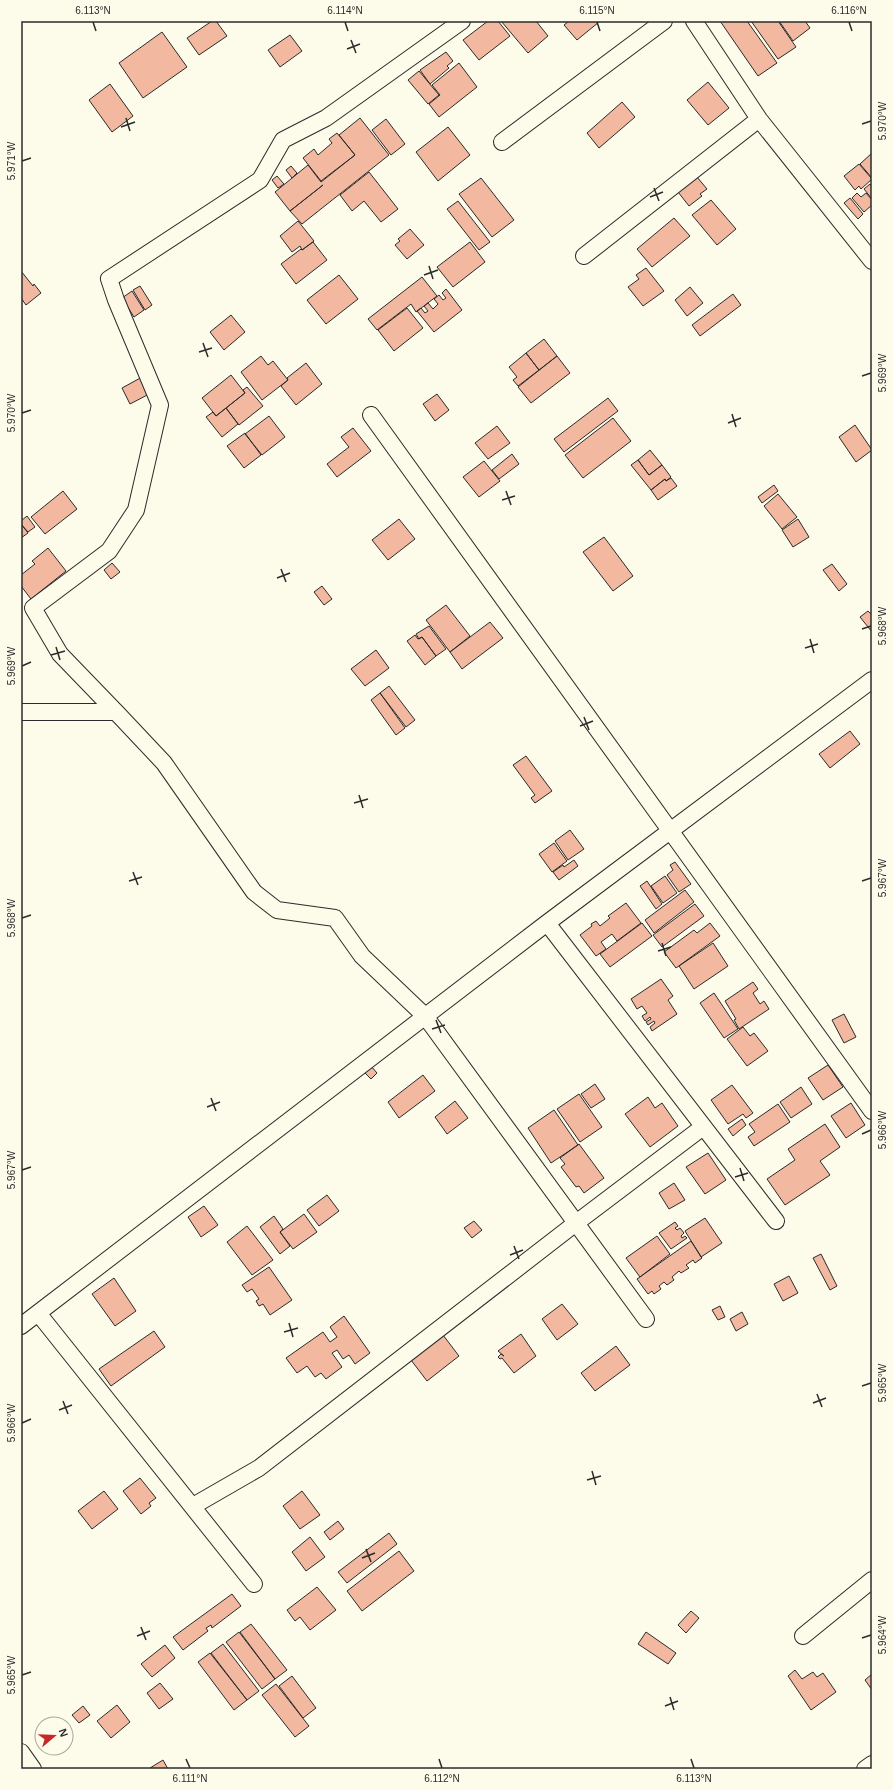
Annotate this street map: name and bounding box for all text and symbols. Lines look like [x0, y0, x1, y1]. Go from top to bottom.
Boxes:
text: 6.113°N [75, 5, 111, 16]
text: 6.114°N [327, 5, 363, 16]
text: 6.115°N [579, 5, 615, 16]
text: 6.116°N [831, 5, 867, 16]
text: 5.970°W [877, 101, 888, 140]
text: 5.971°W [6, 141, 17, 180]
text: 5.969°W [877, 353, 888, 392]
text: 5.970°W [6, 393, 17, 432]
text: 5.968°W [877, 606, 888, 645]
text: 5.969°W [6, 646, 17, 685]
text: 5.967°W [877, 858, 888, 897]
text: 5.968°W [6, 898, 17, 937]
text: 5.966°W [877, 1110, 888, 1149]
text: 5.967°W [6, 1150, 17, 1189]
text: 5.965°W [877, 1363, 888, 1402]
text: 5.966°W [6, 1403, 17, 1442]
text: 5.964°W [877, 1615, 888, 1654]
text: 5.965°W [6, 1655, 17, 1694]
north arrow [34, 1716, 74, 1756]
text: N [56, 1727, 70, 1739]
text: 6.111°N [173, 1773, 207, 1784]
text: 6.112°N [424, 1773, 460, 1784]
text: 6.113°N [676, 1773, 712, 1784]

